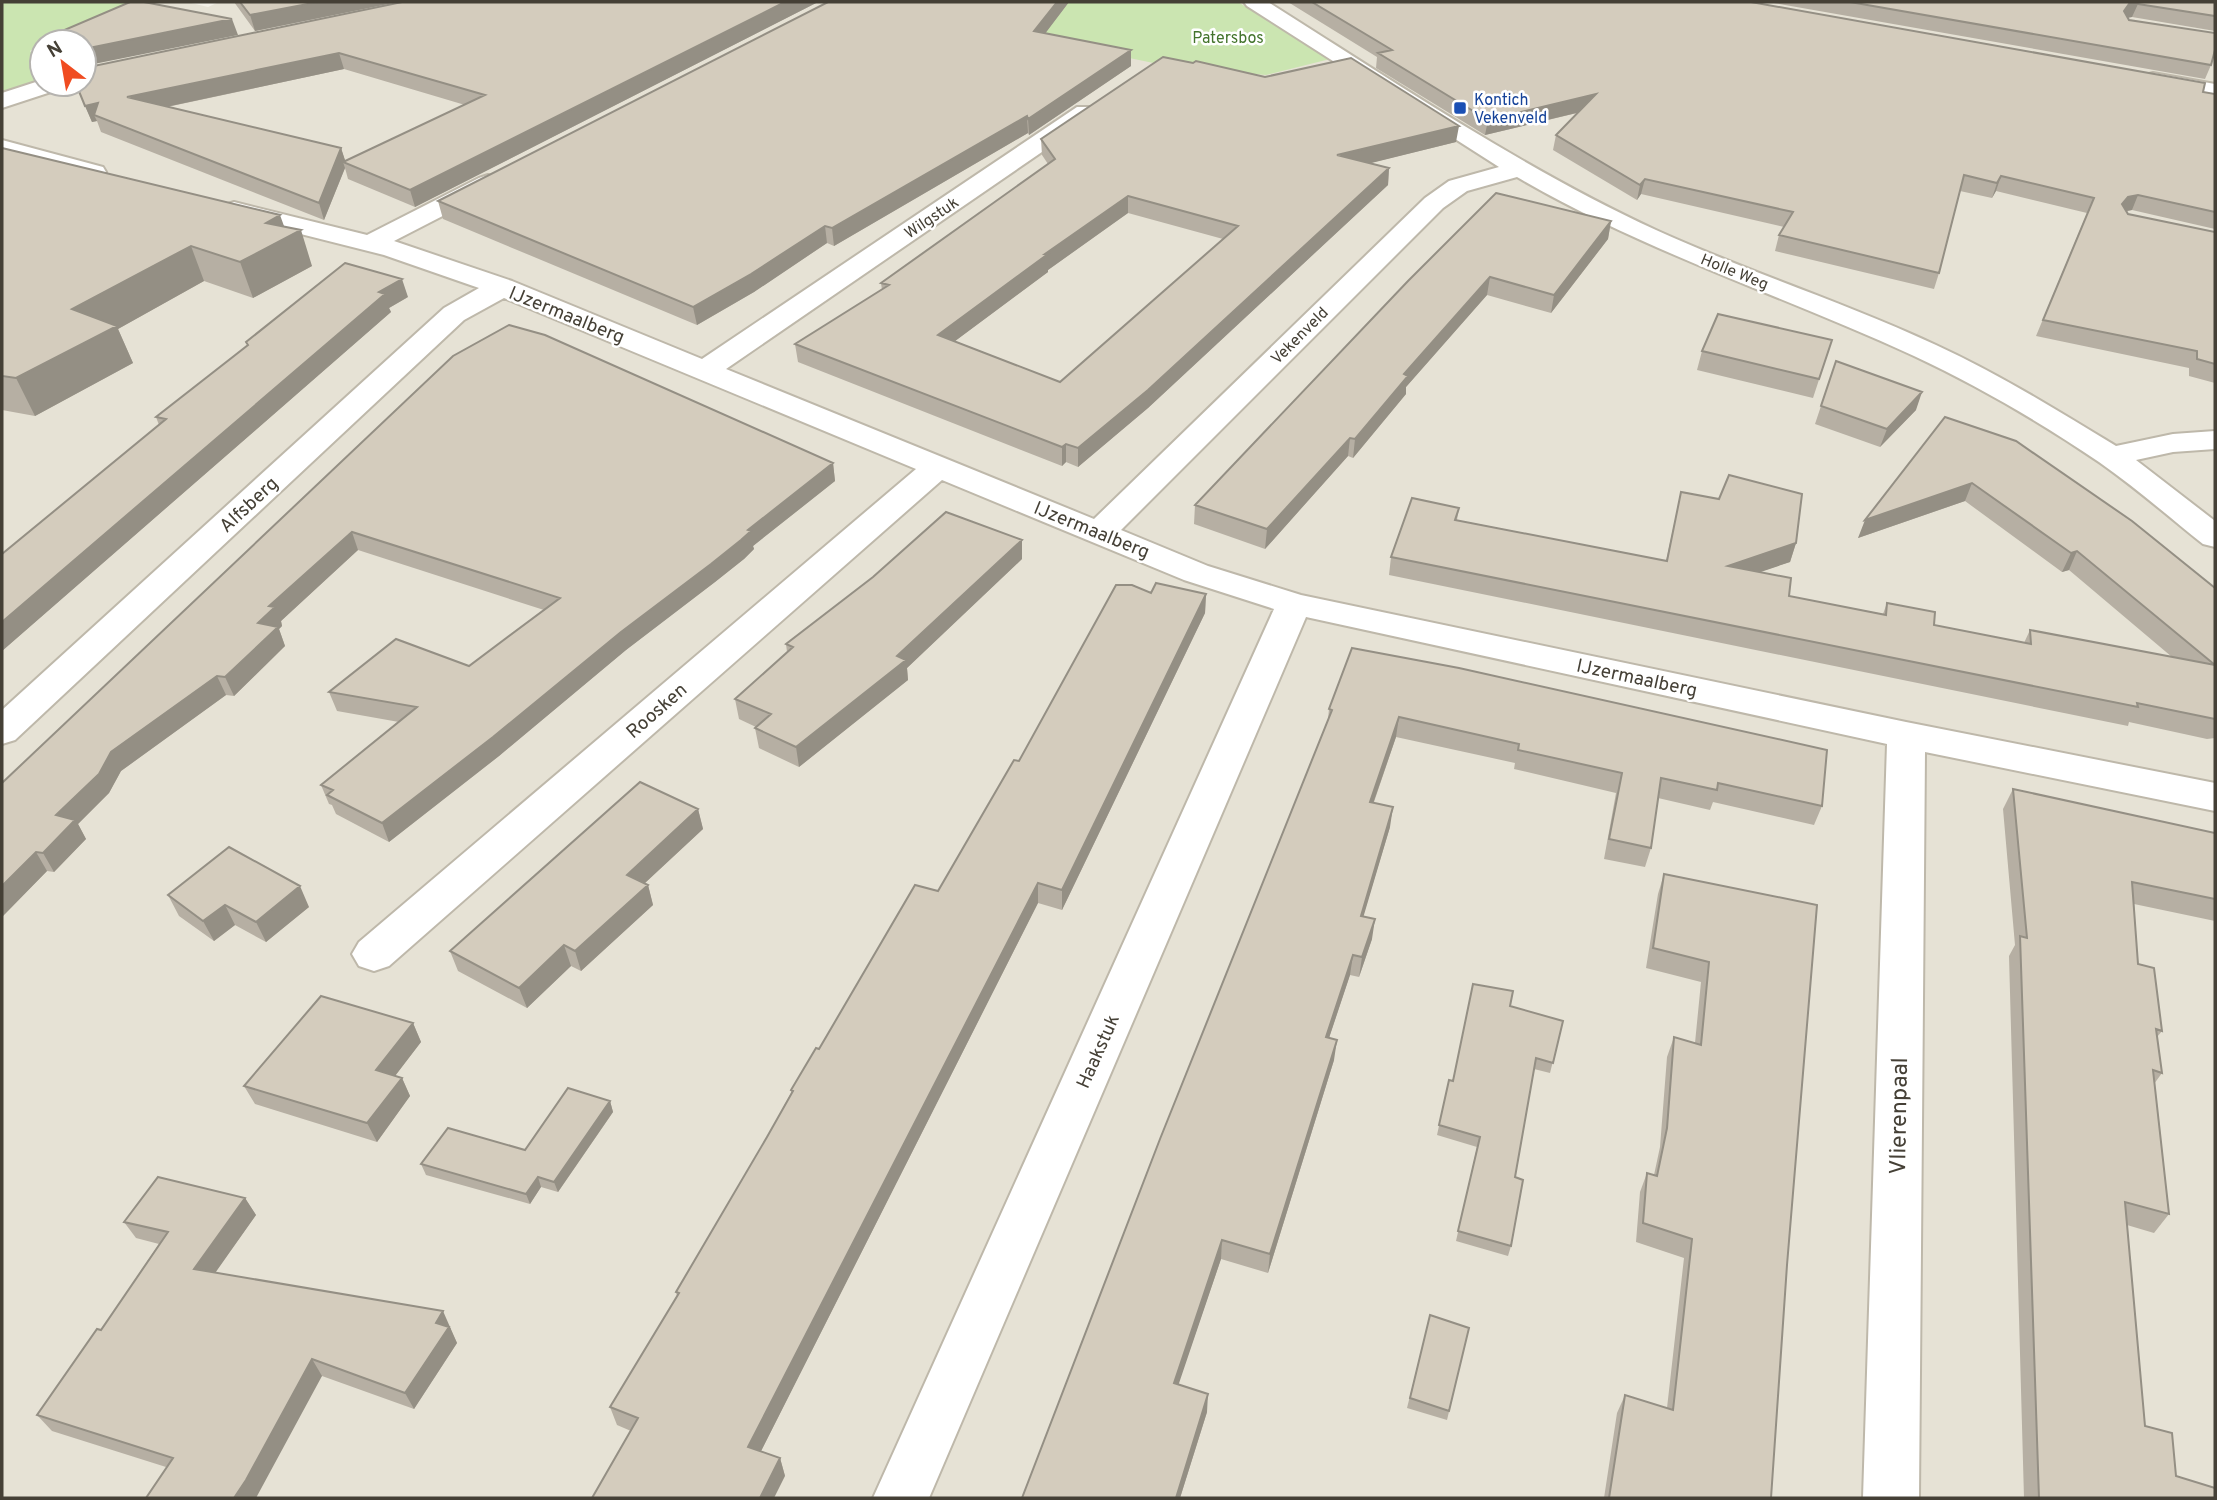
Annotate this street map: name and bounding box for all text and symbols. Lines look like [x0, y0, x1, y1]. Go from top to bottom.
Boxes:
north arrow [28, 28, 98, 98]
park label: Patersbos [1192, 29, 1264, 49]
text: N [43, 36, 67, 64]
place label: Kontich Vekenveld [1474, 91, 1547, 129]
marker: Kontich Vekenveld [1452, 100, 1468, 116]
street label: Wilgstuk [901, 193, 963, 244]
street label: Holle Weg [1697, 250, 1771, 296]
street label: IJzermaalberg [505, 282, 628, 350]
street label: Vekenveld [1267, 303, 1333, 369]
street label: Alfsberg [215, 472, 284, 539]
street label: IJzermaalberg [1030, 497, 1153, 565]
street label: IJzermaalberg [1574, 654, 1699, 703]
street label: Roosken [622, 678, 693, 745]
street label: Haakstuk [1072, 1011, 1126, 1093]
street label: Vlierenpaal [1885, 1057, 1916, 1175]

